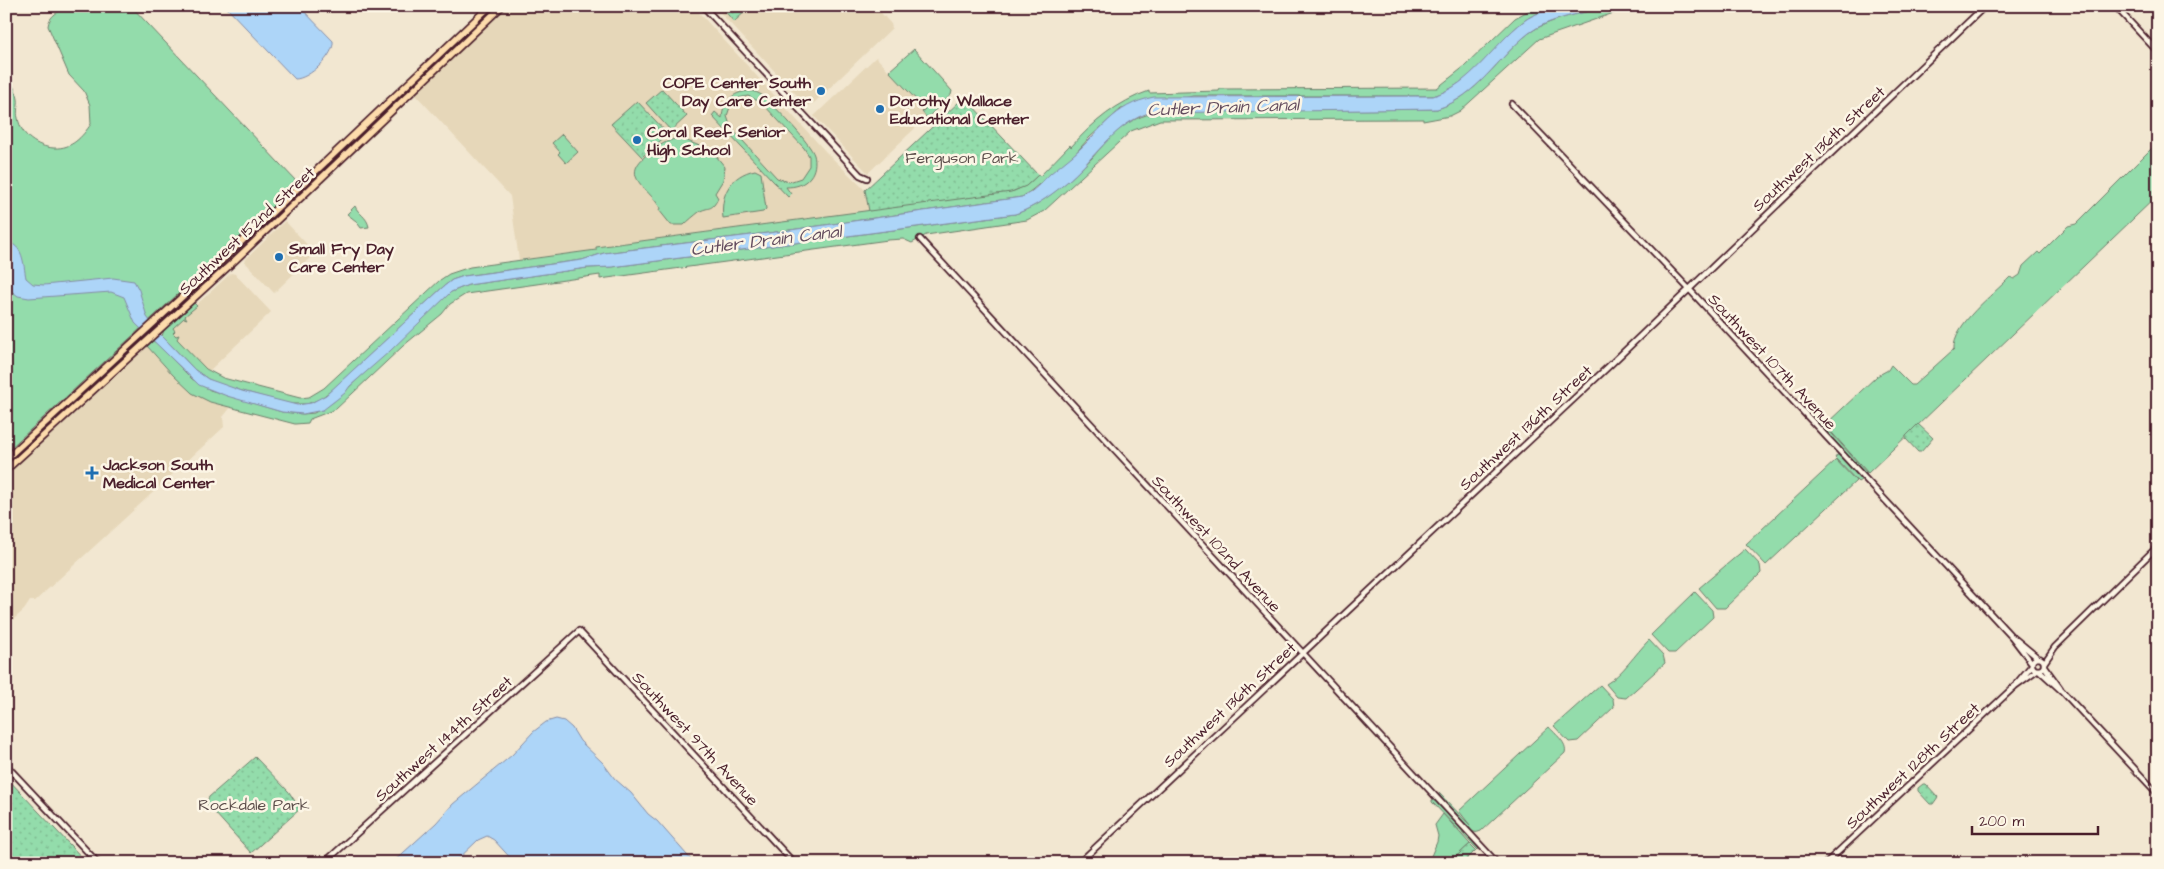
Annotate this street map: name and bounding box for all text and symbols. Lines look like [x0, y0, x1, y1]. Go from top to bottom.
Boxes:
place label: COPE Center South Day Care Center [663, 72, 812, 113]
street label: Southwest 136th Street [1747, 81, 1890, 216]
marker: COPE Center South Day Care Center [815, 85, 827, 97]
place label: Dorothy Wallace Educational Center [890, 90, 1029, 130]
water label: Cutler Drain Canal [1147, 92, 1301, 123]
marker: Dorothy Wallace Educational Center [874, 103, 886, 115]
place label: Coral Reef Senior High School [647, 121, 785, 163]
marker: Coral Reef Senior High School [631, 134, 643, 146]
park label: Ferguson Park [905, 147, 1019, 170]
street label: Southwest 152nd Street [174, 161, 320, 300]
water label: Cutler Drain Canal [689, 219, 845, 262]
place label: Small Fry Day Care Center [288, 238, 394, 278]
marker: Small Fry Day Care Center [273, 251, 285, 263]
street label: Southwest 107th Avenue [1703, 289, 1842, 435]
street label: Southwest 136th Street [1454, 360, 1597, 495]
place label: Jackson South Medical Center [102, 454, 215, 494]
marker: Jackson South Medical Center [85, 466, 99, 480]
street label: Southwest 102nd Avenue [1147, 470, 1286, 617]
street label: Southwest 136th Street [1158, 637, 1301, 772]
street label: Southwest 97th Avenue [627, 667, 764, 811]
street label: Southwest 144th Street [370, 671, 518, 807]
street label: Southwest 128th Street [1841, 697, 1985, 834]
park label: Rockdale Park [198, 794, 310, 816]
scale bar [1972, 804, 2098, 836]
text: 200 m [1979, 811, 2025, 832]

